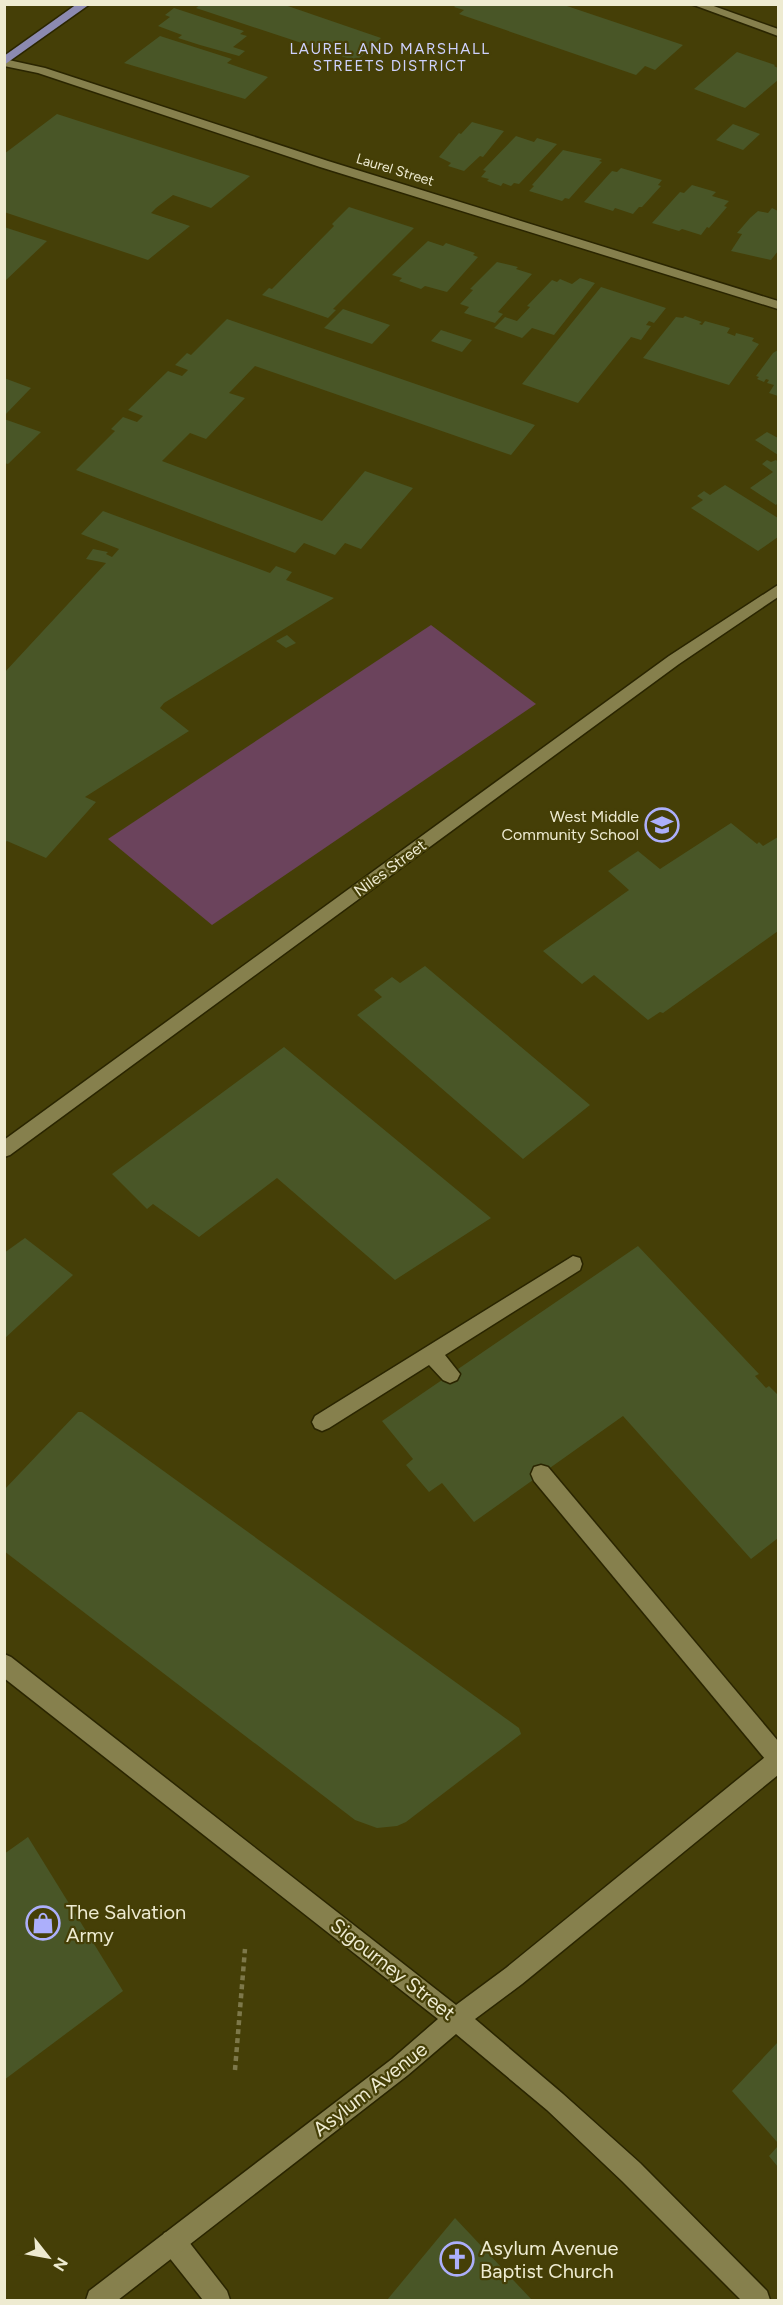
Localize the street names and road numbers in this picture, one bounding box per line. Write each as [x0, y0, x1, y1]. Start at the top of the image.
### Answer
street label: Laurel Street [354, 150, 436, 190]
street label: Niles Street [350, 835, 430, 901]
street label: Sigourney Street [326, 1913, 460, 2025]
street label: Asylum Avenue [308, 2037, 432, 2141]

